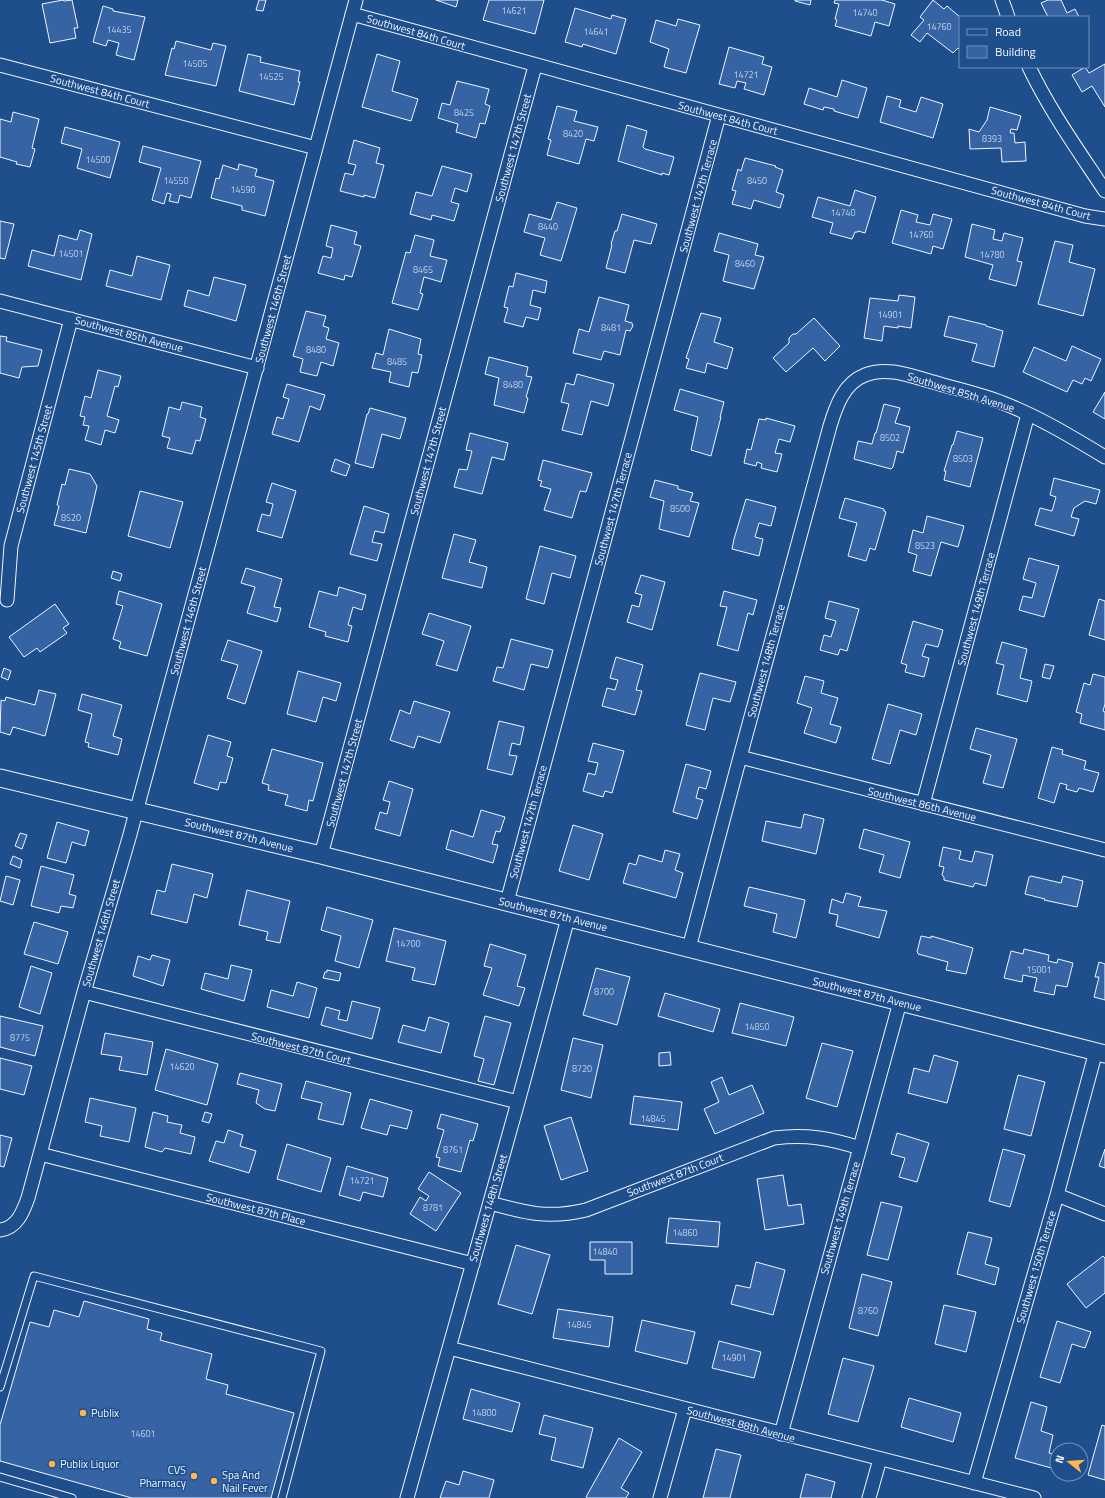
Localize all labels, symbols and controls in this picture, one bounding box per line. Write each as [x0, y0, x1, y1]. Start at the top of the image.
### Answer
house number: 14621 [501, 4, 527, 17]
house number: 14740 [852, 6, 878, 19]
street label: Southwest 84th Court [365, 10, 468, 54]
legend [959, 16, 1089, 68]
house number: 14760 [926, 20, 952, 33]
text: Road [995, 22, 1021, 41]
house number: 14435 [106, 23, 132, 36]
house number: 14641 [583, 25, 609, 38]
text: Building [995, 42, 1036, 61]
house number: 14505 [182, 57, 208, 70]
house number: 14721 [733, 68, 759, 81]
street label: Southwest 84th Court [49, 70, 152, 112]
house number: 14525 [258, 70, 284, 83]
street label: Southwest 147th Street [491, 92, 535, 204]
street label: Southwest 84th Court [677, 97, 780, 139]
house number: 8425 [454, 106, 474, 119]
house number: 8420 [563, 127, 583, 140]
house number: 8393 [982, 132, 1002, 145]
street label: Southwest 147th Terrace [675, 137, 721, 255]
house number: 14500 [85, 153, 111, 166]
house number: 14550 [163, 174, 189, 187]
house number: 8450 [747, 174, 767, 187]
street label: Southwest 84th Court [990, 182, 1093, 224]
house number: 14590 [230, 183, 256, 196]
house number: 14740 [830, 206, 856, 219]
house number: 8440 [538, 220, 558, 233]
house number: 14760 [908, 228, 934, 241]
house number: 14501 [58, 247, 84, 260]
house number: 14780 [979, 248, 1005, 261]
street label: Southwest 146th Street [251, 253, 295, 365]
house number: 8460 [735, 257, 755, 270]
house number: 8465 [413, 263, 433, 276]
house number: 14901 [877, 308, 903, 321]
street label: Southwest 85th Avenue [73, 312, 185, 356]
house number: 8481 [601, 321, 621, 334]
house number: 8480 [306, 343, 326, 356]
house number: 8485 [387, 355, 407, 368]
street label: Southwest 85th Avenue [905, 368, 1017, 416]
house number: 8480 [503, 378, 523, 391]
street label: Southwest 145th Street [12, 403, 56, 515]
street label: Southwest 147th Street [406, 405, 450, 517]
house number: 8502 [880, 431, 900, 444]
street label: Southwest 147th Terrace [590, 450, 636, 568]
house number: 8503 [953, 452, 973, 465]
house number: 8500 [670, 502, 690, 515]
house number: 8520 [61, 511, 81, 524]
house number: 8523 [915, 539, 935, 552]
street label: Southwest 149th Terrace [953, 550, 999, 668]
street label: Southwest 146th Street [166, 565, 210, 677]
street label: Southwest 148th Terrace [743, 602, 789, 720]
street label: Southwest 147th Street [322, 717, 366, 829]
street label: Southwest 147th Terrace [505, 763, 551, 881]
street label: Southwest 86th Avenue [866, 783, 978, 825]
street label: Southwest 87th Avenue [183, 814, 295, 856]
street label: Southwest 146th Street [78, 877, 124, 989]
street label: Southwest 87th Avenue [497, 893, 609, 935]
house number: 14700 [395, 937, 421, 950]
house number: 15001 [1026, 963, 1052, 976]
street label: Southwest 87th Avenue [811, 973, 923, 1015]
house number: 8700 [594, 985, 614, 998]
house number: 14850 [744, 1020, 770, 1033]
street label: Southwest 87th Court [249, 1028, 353, 1068]
house number: 8775 [10, 1031, 30, 1044]
house number: 14620 [169, 1060, 195, 1073]
house number: 8720 [572, 1062, 592, 1075]
house number: 14845 [640, 1112, 666, 1125]
house number: 8761 [443, 1143, 463, 1156]
street label: Southwest 87th Court [624, 1149, 726, 1201]
street label: Southwest 148th Street [465, 1152, 511, 1264]
street label: Southwest 149th Terrace [816, 1159, 864, 1276]
house number: 14721 [349, 1174, 375, 1187]
street label: Southwest 87th Place [205, 1189, 308, 1229]
house number: 8781 [423, 1201, 443, 1214]
street label: Southwest 150th Terrace [1012, 1208, 1060, 1325]
house number: 14860 [672, 1226, 698, 1239]
house number: 14840 [592, 1245, 618, 1258]
house number: 8760 [858, 1304, 878, 1317]
house number: 14845 [566, 1318, 592, 1331]
house number: 14901 [721, 1351, 747, 1364]
street label: Southwest 88th Avenue [685, 1402, 797, 1446]
place label: Publix [91, 1405, 119, 1421]
house number: 14800 [471, 1406, 497, 1419]
marker: Publix [78, 1408, 88, 1418]
house number: 14601 [130, 1427, 156, 1440]
north arrow [1049, 1442, 1089, 1482]
text: N [1051, 1453, 1068, 1465]
place label: Publix Liquor [60, 1456, 120, 1472]
marker: Publix Liquor [47, 1459, 57, 1469]
place label: CVS Pharmacy [139, 1462, 187, 1491]
place label: Spa And Nail Fever [222, 1467, 268, 1496]
marker: CVS Pharmacy [189, 1471, 199, 1481]
marker: Spa And Nail Fever [209, 1476, 219, 1486]

